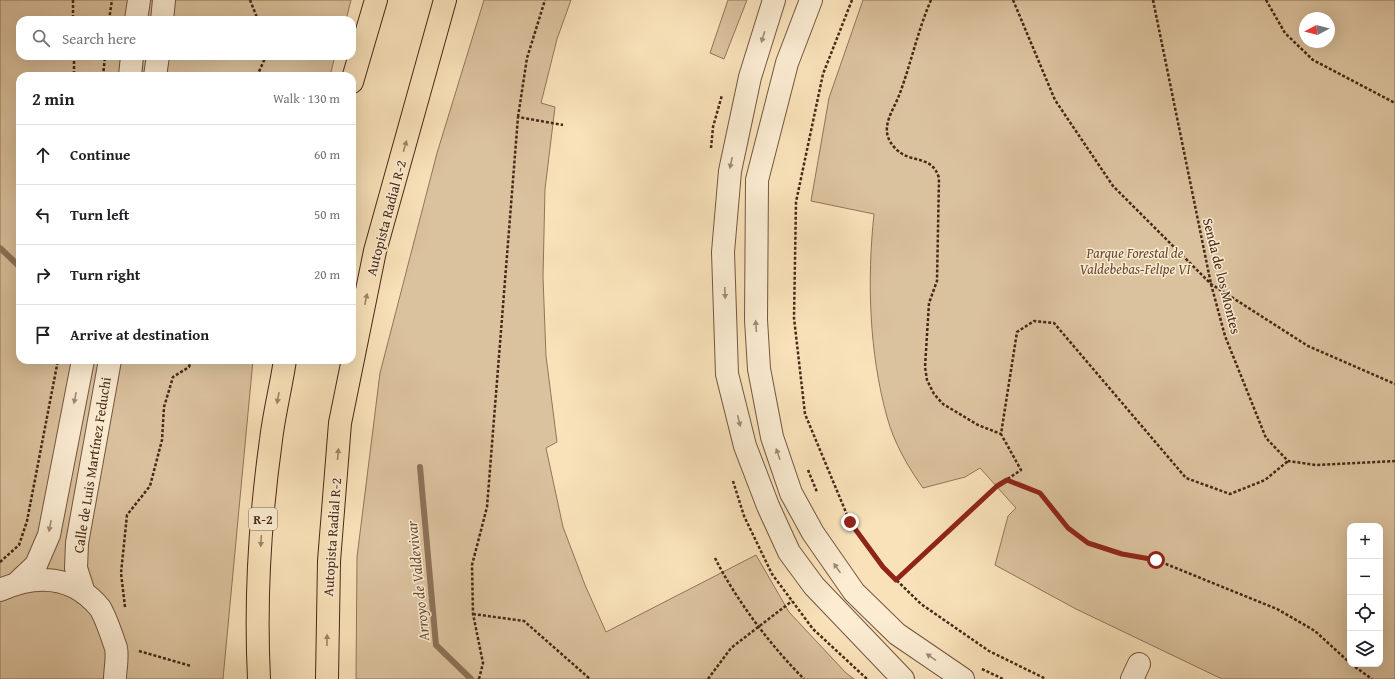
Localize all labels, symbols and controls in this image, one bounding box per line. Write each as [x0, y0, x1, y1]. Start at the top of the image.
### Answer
north arrow [1299, 12, 1335, 48]
search box [16, 16, 356, 60]
icon: search [30, 27, 52, 49]
text: Search here [62, 28, 136, 49]
one-way arrow [759, 32, 765, 44]
text: 2 min [32, 86, 74, 111]
text: Walk · 130 m [273, 89, 340, 108]
one-way arrow [402, 140, 408, 152]
icon: ahead [32, 144, 54, 166]
text: Continue [70, 144, 131, 165]
text: 60 m [314, 145, 340, 164]
one-way arrow [728, 157, 734, 169]
street label: Autopista Radial R-2 [361, 158, 411, 278]
icon: left [32, 204, 54, 226]
text: Turn left [70, 204, 129, 225]
text: 50 m [314, 205, 340, 224]
street label: Senda de los Montes [1198, 216, 1246, 336]
park label: Parque Forestal de Valdebebas-Felipe VI [1080, 243, 1191, 279]
icon: right [32, 264, 54, 286]
text: Turn right [70, 264, 141, 285]
text: 20 m [314, 265, 340, 284]
one-way arrow [721, 287, 728, 299]
one-way arrow [363, 293, 369, 305]
one-way arrow [753, 320, 760, 332]
icon: arrive [32, 324, 54, 346]
text: Arrive at destination [70, 324, 209, 345]
street label: Calle de Luis Martínez Feduchi [68, 376, 116, 554]
one-way arrow [72, 392, 78, 404]
one-way arrow [275, 392, 281, 404]
one-way arrow [736, 416, 742, 428]
one-way arrow [774, 447, 780, 459]
one-way arrow [334, 448, 341, 460]
street label: Autopista Radial R-2 [318, 477, 346, 597]
road number: R-2 [249, 508, 277, 530]
route end [841, 513, 859, 531]
one-way arrow [47, 520, 53, 532]
water label: Arroyo de Valdevivar [401, 520, 434, 643]
map controls [1347, 523, 1383, 667]
button: + [1347, 523, 1383, 559]
one-way arrow [258, 535, 264, 548]
route start [1147, 551, 1165, 569]
button: − [1347, 559, 1383, 595]
one-way arrow [833, 563, 841, 573]
button: locate [1347, 595, 1383, 631]
button: layers [1347, 631, 1383, 667]
one-way arrow [324, 634, 331, 646]
one-way arrow [926, 653, 936, 661]

